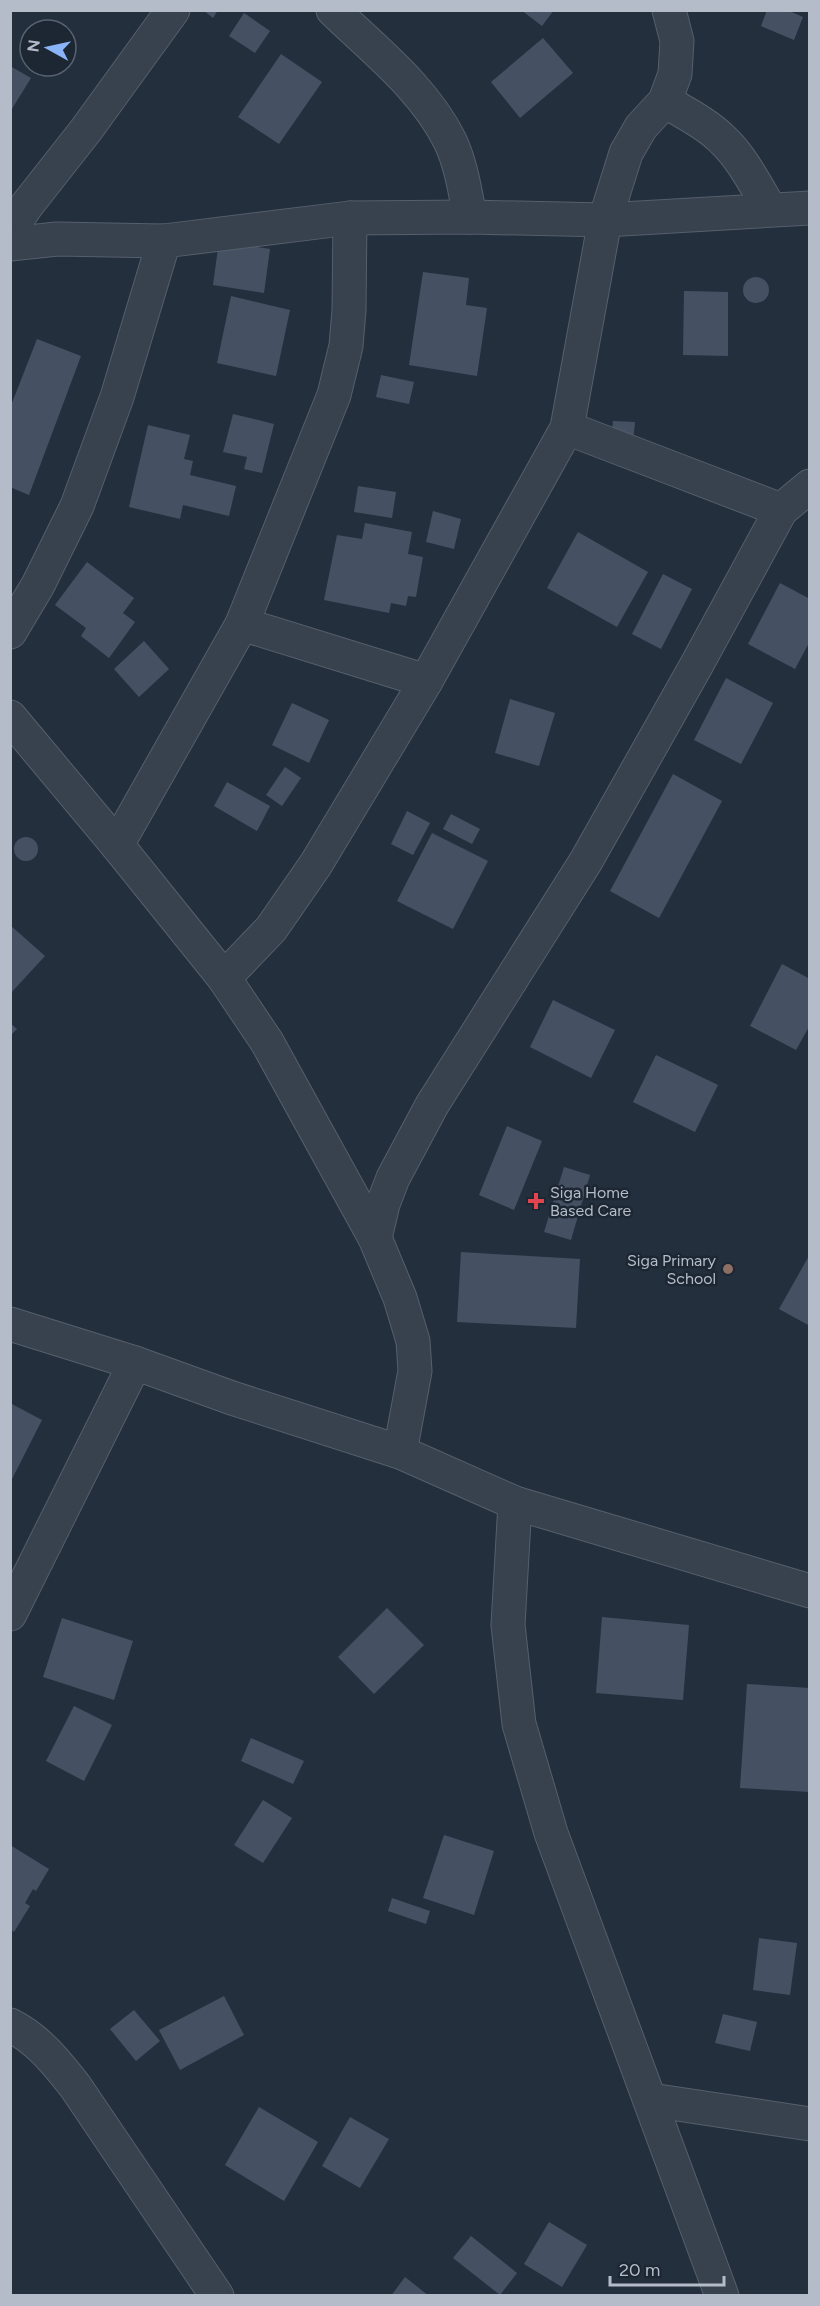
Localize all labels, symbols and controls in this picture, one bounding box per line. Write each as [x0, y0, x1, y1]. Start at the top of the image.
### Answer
north arrow [18, 18, 78, 78]
text: N [23, 39, 44, 53]
place label: Siga Home Based Care [550, 1183, 632, 1220]
marker: Siga Home Based Care [527, 1192, 545, 1210]
place label: Siga Primary School [627, 1251, 717, 1288]
marker: Siga Primary School [721, 1262, 735, 1276]
scale bar [610, 2249, 724, 2287]
text: 20 m [619, 2259, 660, 2281]

